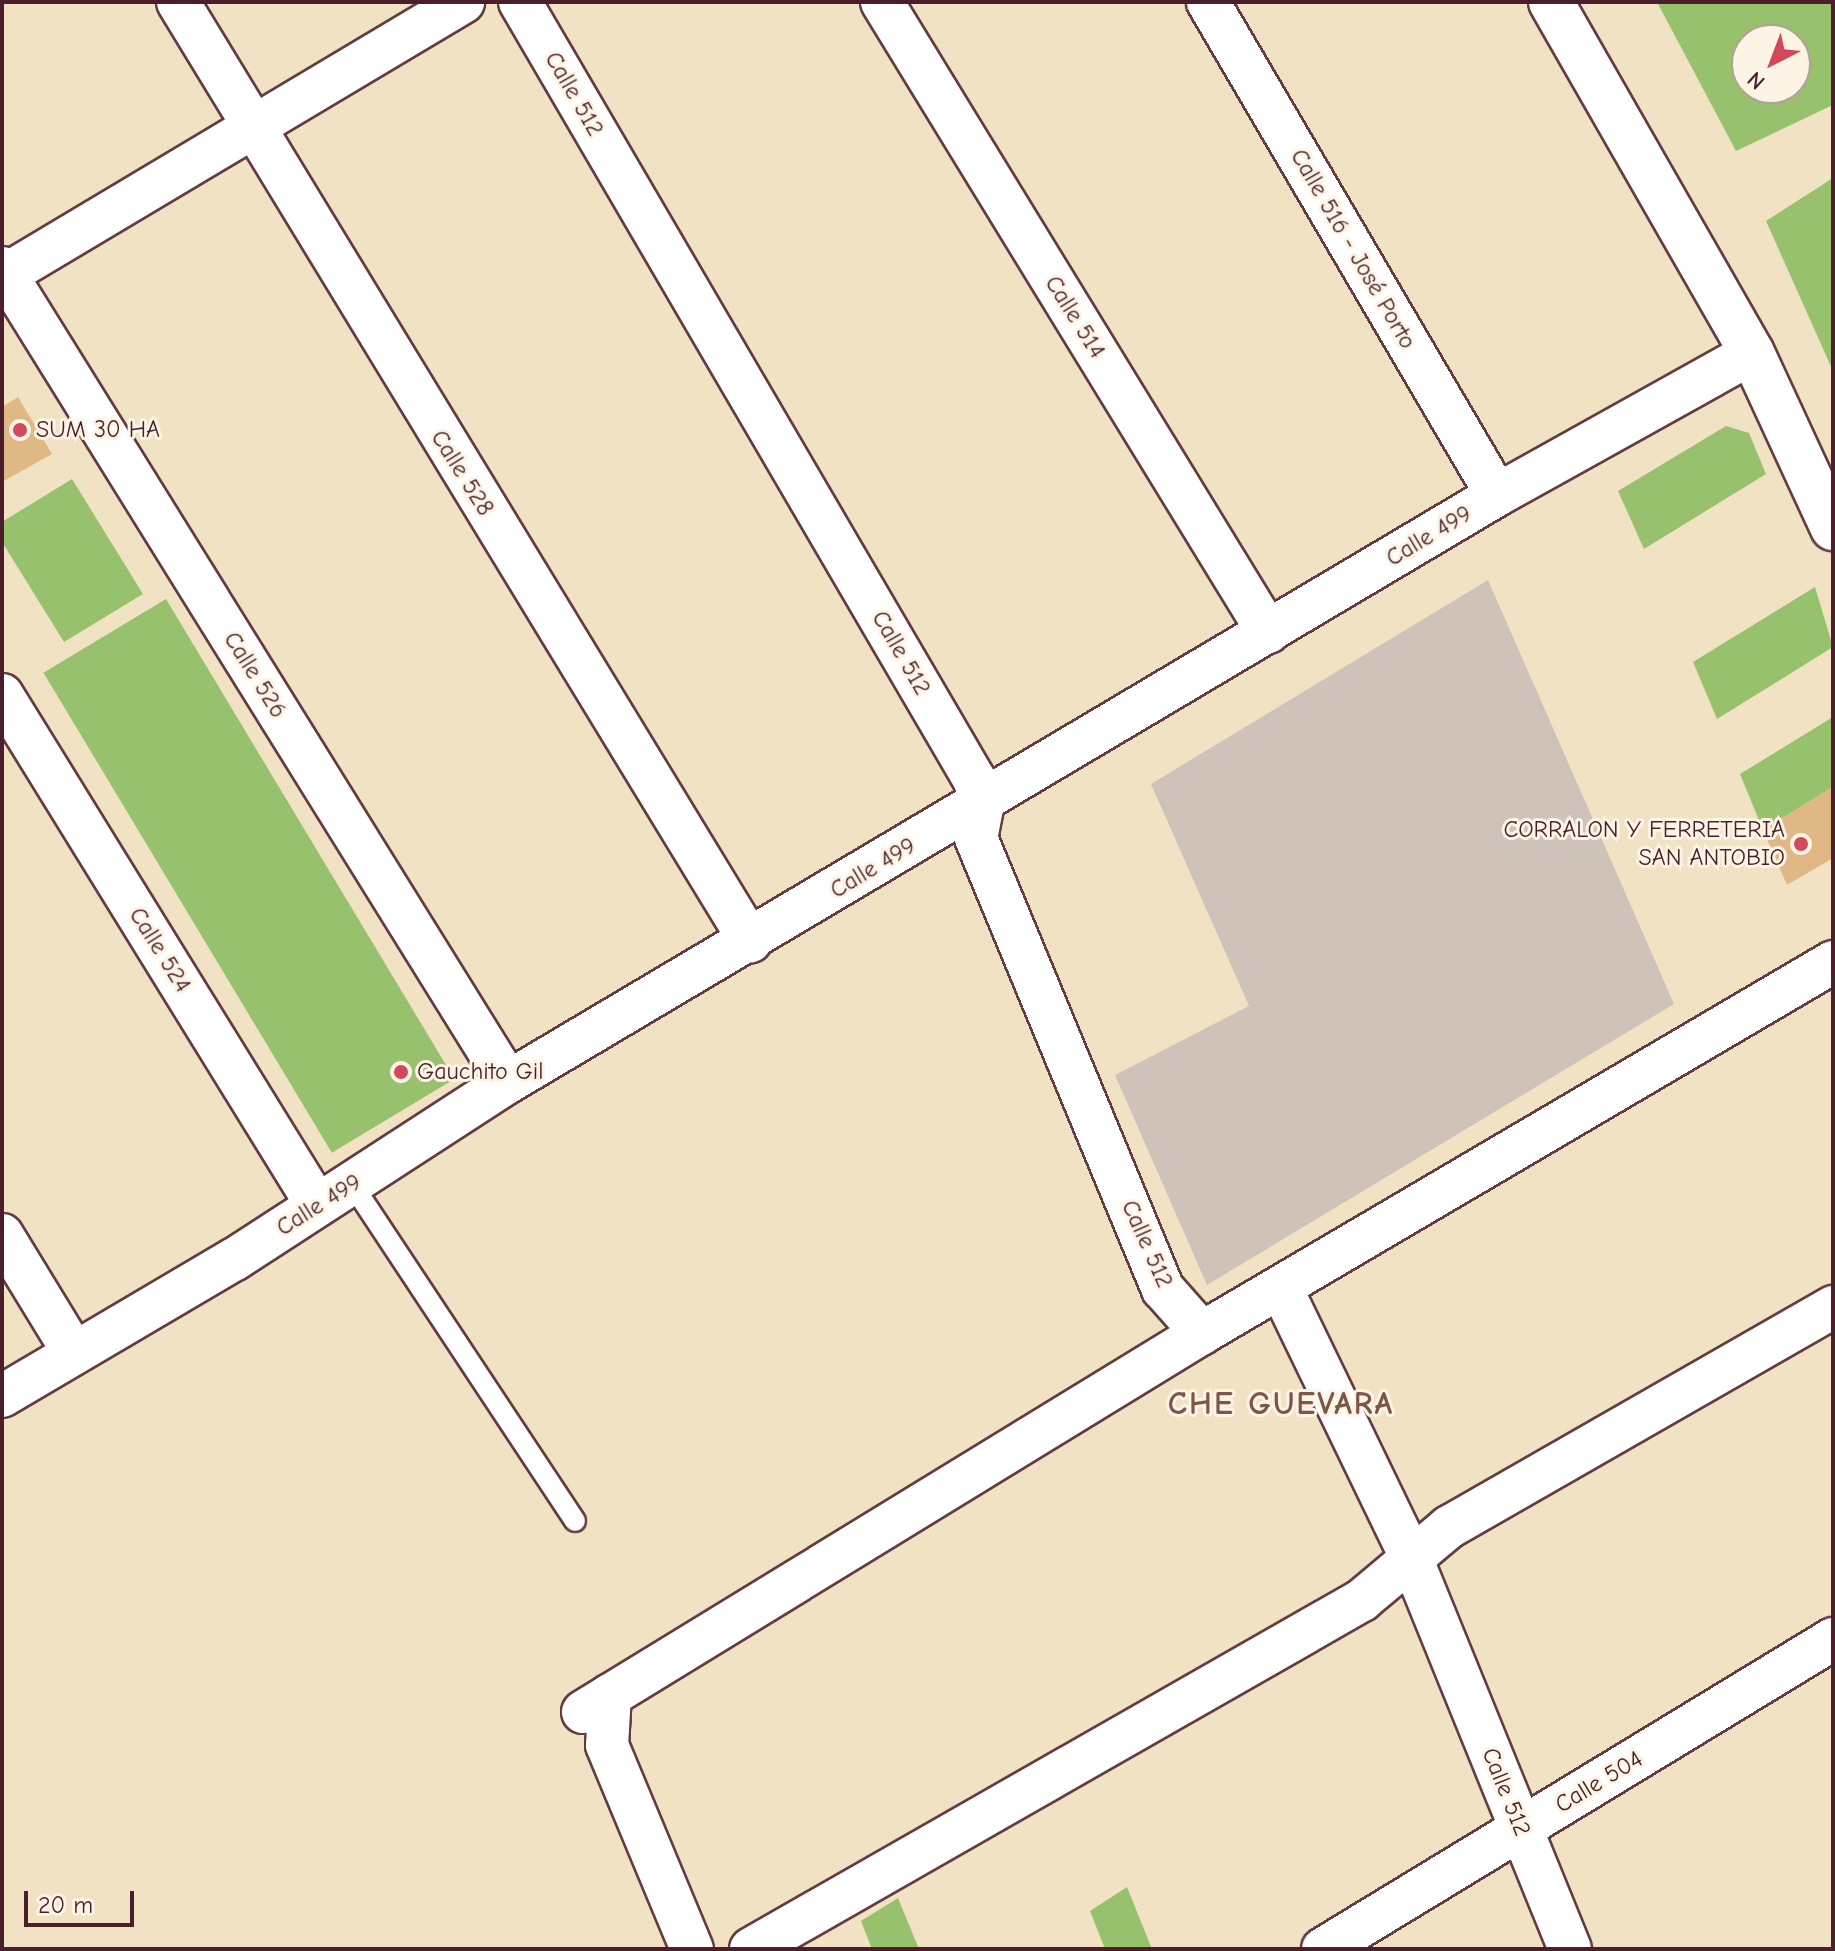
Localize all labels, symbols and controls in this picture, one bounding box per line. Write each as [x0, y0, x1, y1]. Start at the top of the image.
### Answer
north arrow [1731, 24, 1811, 104]
street label: Calle 512 [538, 47, 610, 141]
text: N [1742, 66, 1770, 95]
street label: Calle 516 - José Porto [1284, 144, 1422, 354]
street label: Calle 514 [1038, 270, 1112, 364]
place label: SUM 30 HA [36, 416, 160, 444]
marker: SUM 30 HA [11, 421, 29, 439]
street label: Calle 528 [424, 425, 500, 521]
street label: Calle 499 [1381, 499, 1477, 573]
street label: Calle 512 [865, 606, 937, 700]
street label: Calle 526 [217, 627, 293, 723]
place label: CORRALON Y FERRETERIA SAN ANTOBIO [1503, 816, 1785, 872]
street label: Calle 499 [825, 831, 921, 905]
marker: CORRALON Y FERRETERIA SAN ANTOBIO [1792, 835, 1810, 853]
street label: Calle 524 [123, 902, 197, 998]
place label: Gauchito Gil [417, 1058, 543, 1086]
marker: Gauchito Gil [392, 1063, 410, 1081]
street label: Calle 499 [271, 1168, 367, 1242]
street label: Calle 512 [1115, 1196, 1179, 1292]
district label: CHE GUEVARA [1168, 1385, 1394, 1423]
street label: Calle 512 [1475, 1744, 1537, 1840]
street label: Calle 504 [1550, 1745, 1648, 1819]
scale bar [28, 1875, 138, 1925]
text: 20 m [38, 1891, 93, 1919]

